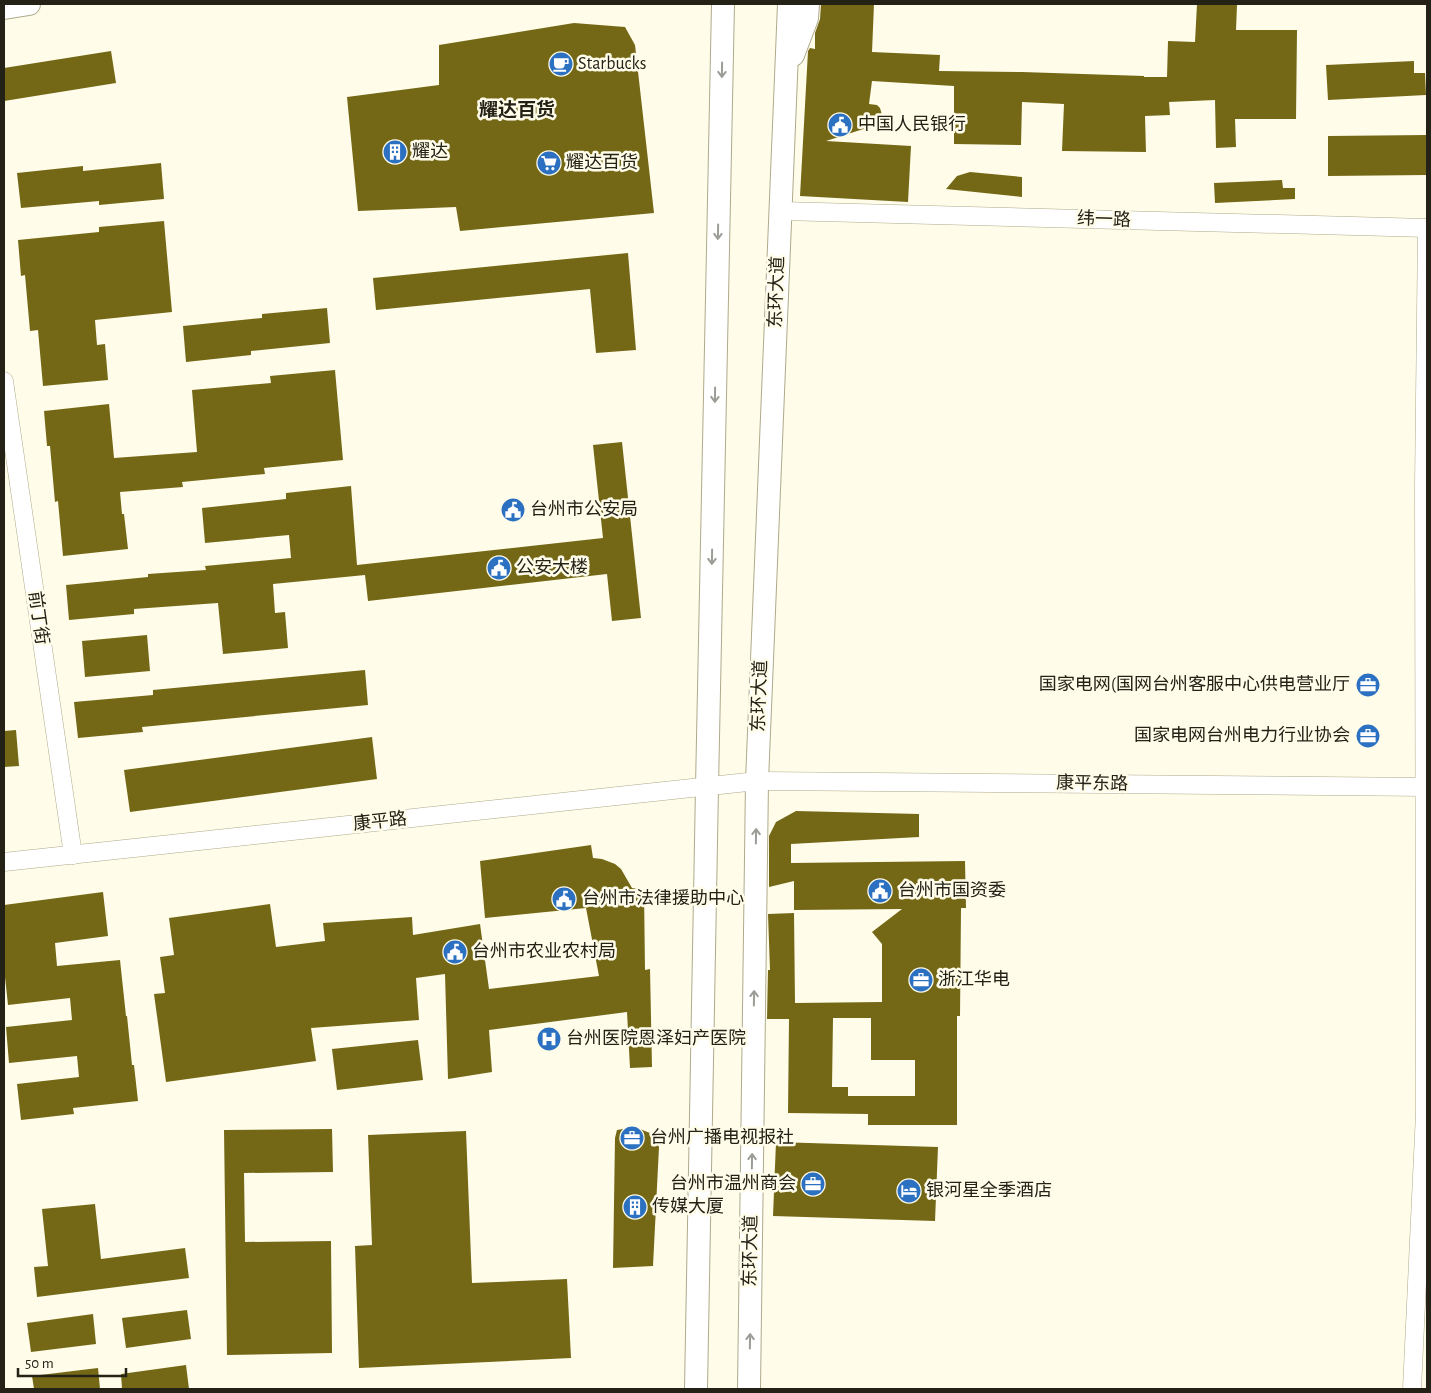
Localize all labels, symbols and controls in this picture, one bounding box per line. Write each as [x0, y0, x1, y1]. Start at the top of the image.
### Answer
cafe icon: Starbucks [548, 51, 574, 77]
place label: Starbucks [578, 55, 646, 73]
one-way arrow [717, 62, 727, 78]
district label: 耀达百货 [479, 99, 555, 120]
public building icon: 中国人民银行 [827, 112, 853, 138]
place label: 中国人民银行 [858, 114, 966, 134]
building icon: 耀达 [382, 139, 408, 165]
place label: 耀达 [412, 142, 448, 161]
supermarket icon: 耀达百货 [536, 150, 562, 176]
place label: 耀达百货 [566, 152, 638, 172]
street label: 纬一路 [1077, 208, 1131, 230]
one-way arrow [714, 224, 723, 240]
street label: 东环大道 [765, 256, 787, 328]
one-way arrow [710, 386, 720, 403]
public building icon: 台州市公安局 [500, 497, 526, 523]
place label: 台州市公安局 [530, 499, 638, 519]
one-way arrow [707, 549, 716, 565]
public building icon: 公安大楼 [486, 555, 512, 581]
place label: 公安大楼 [516, 557, 588, 577]
street label: 前丁街 [25, 590, 53, 646]
street label: 东环大道 [748, 660, 770, 732]
office icon: 国家电网(国网台州客服中心供电营业厅 [1355, 672, 1381, 698]
place label: 国家电网(国网台州客服中心供电营业厅 [1039, 674, 1350, 694]
office icon: 国家电网台州电力行业协会 [1355, 723, 1381, 749]
place label: 国家电网台州电力行业协会 [1134, 725, 1350, 745]
street label: 康平东路 [1056, 772, 1128, 794]
street label: 康平路 [352, 808, 408, 834]
one-way arrow [751, 828, 761, 844]
public building icon: 台州市国资委 [867, 878, 893, 904]
place label: 台州市国资委 [898, 880, 1006, 900]
public building icon: 台州市法律援助中心 [551, 886, 577, 912]
place label: 台州市法律援助中心 [582, 888, 744, 908]
public building icon: 台州市农业农村局 [442, 939, 468, 965]
place label: 台州市农业农村局 [472, 941, 616, 961]
office icon: 浙江华电 [908, 967, 934, 993]
place label: 浙江华电 [938, 969, 1010, 989]
one-way arrow [749, 990, 759, 1006]
hospital icon: 台州医院恩泽妇产医院 [536, 1026, 562, 1052]
place label: 台州医院恩泽妇产医院 [566, 1028, 746, 1048]
office icon: 台州广播电视报社 [619, 1125, 645, 1151]
place label: 台州广播电视报社 [650, 1127, 794, 1147]
one-way arrow [747, 1153, 757, 1169]
office icon: 台州市温州商会 [800, 1171, 826, 1197]
place label: 台州市温州商会 [670, 1173, 796, 1193]
hotel icon: 银河星全季酒店 [896, 1178, 922, 1204]
place label: 银河星全季酒店 [926, 1180, 1052, 1200]
building icon: 传媒大厦 [622, 1194, 648, 1220]
place label: 传媒大厦 [652, 1196, 724, 1216]
street label: 东环大道 [739, 1215, 761, 1287]
one-way arrow [745, 1333, 755, 1349]
scale bar [18, 1346, 125, 1378]
text: 50 m [25, 1356, 54, 1371]

